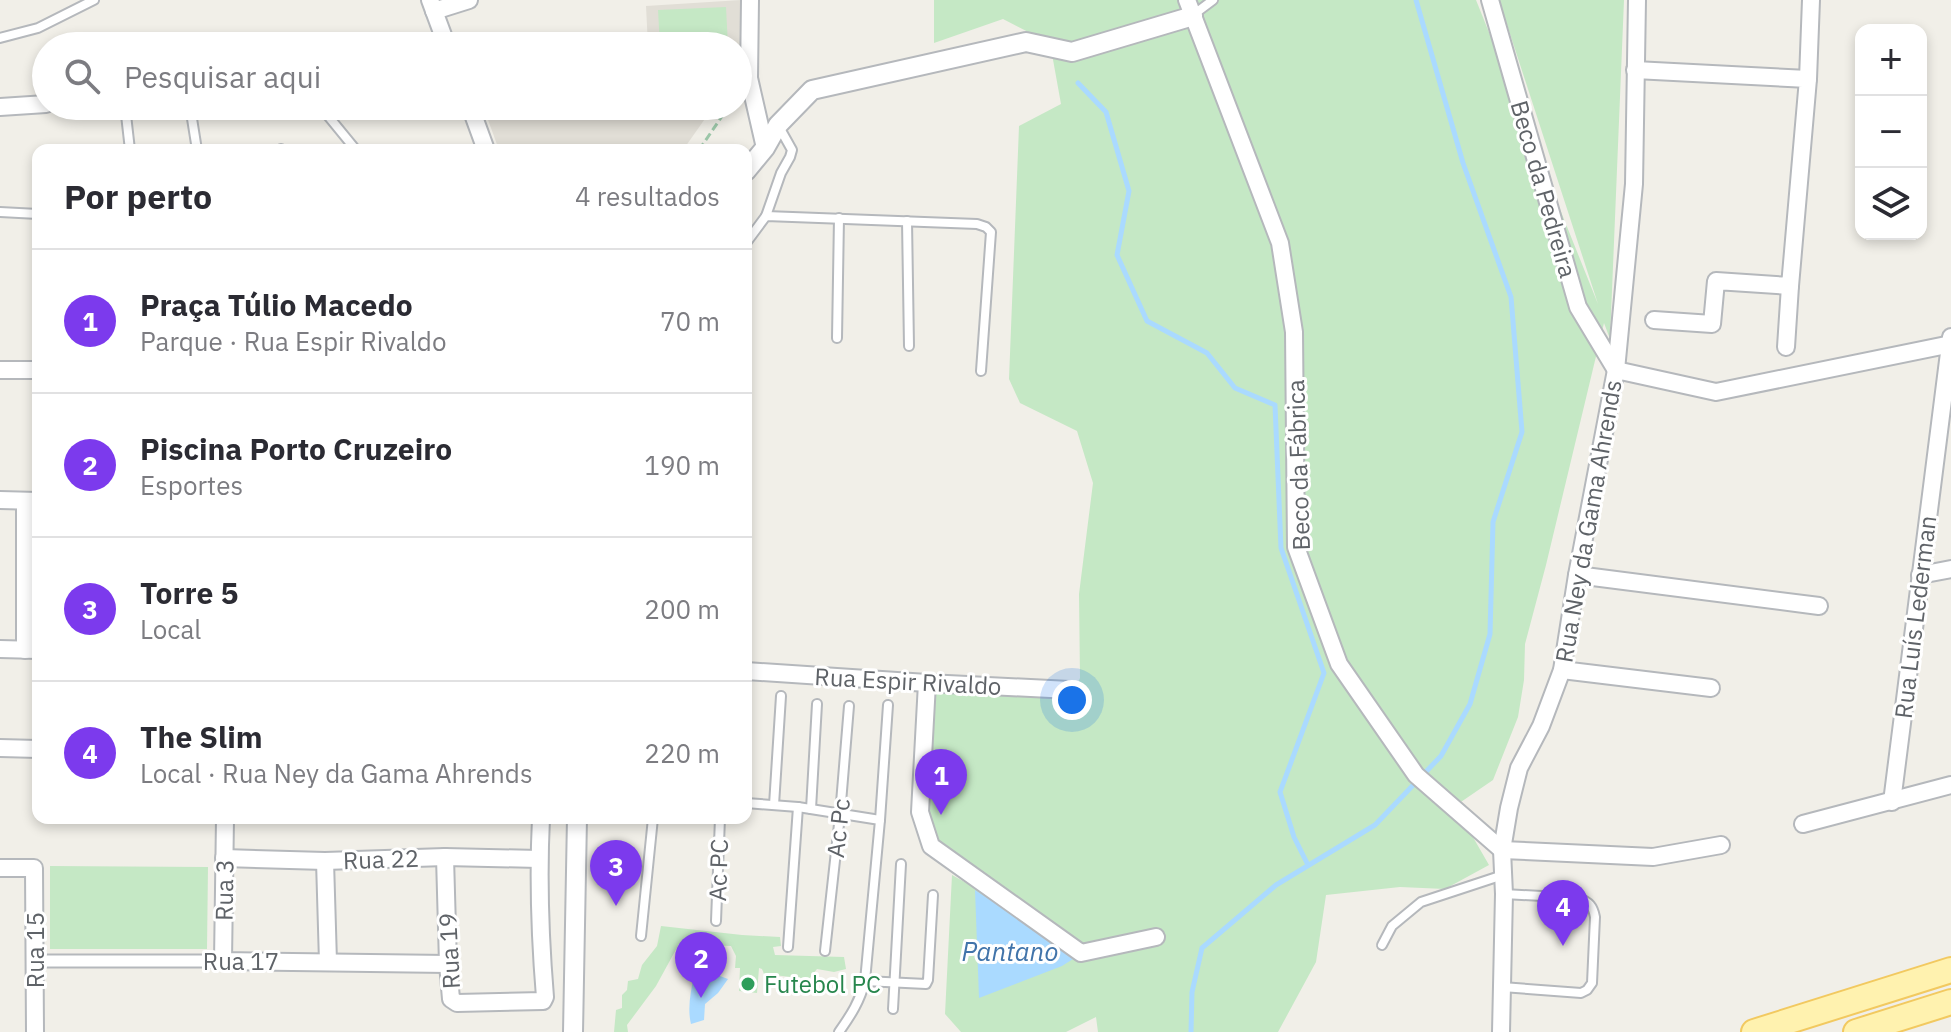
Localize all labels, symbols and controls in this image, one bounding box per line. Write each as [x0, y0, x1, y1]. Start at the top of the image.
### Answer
map controls [1855, 24, 1927, 240]
button: + [1855, 24, 1927, 96]
search box [32, 32, 752, 120]
icon: search [60, 54, 104, 98]
text: Pesquisar aqui [124, 57, 321, 96]
button: − [1855, 96, 1927, 168]
street label: Beco da Pedreira [1503, 97, 1585, 281]
button: layers [1855, 168, 1927, 240]
text: Por perto [64, 174, 212, 218]
text: 4 resultados [575, 179, 720, 213]
text: Praça Túlio Macedo [140, 285, 413, 324]
text: 1 [82, 304, 98, 338]
text: 70 m [660, 304, 720, 338]
text: Parque · Rua Espir Rivaldo [140, 324, 446, 358]
street label: Rua Ney da Gama Ahrends [1547, 377, 1629, 665]
street label: Beco da Fábrica [1279, 379, 1317, 551]
text: Piscina Porto Cruzeiro [140, 429, 452, 468]
text: 2 [82, 448, 98, 482]
text: 190 m [644, 448, 720, 482]
text: Esportes [140, 468, 243, 502]
street label: Rua Luís Lederman [1887, 514, 1943, 720]
text: Torre 5 [140, 573, 239, 612]
text: 3 [82, 592, 98, 626]
text: 200 m [644, 592, 720, 626]
text: Local [140, 612, 201, 646]
street label: Rua Espir Rivaldo [814, 660, 1002, 702]
your location [1052, 680, 1092, 720]
text: The Slim [140, 717, 263, 756]
text: 4 [82, 736, 98, 770]
text: 220 m [644, 736, 720, 770]
pin: 1 [915, 749, 967, 815]
text: Local · Rua Ney da Gama Ahrends [140, 756, 533, 790]
street label: Ac Pc [819, 797, 857, 859]
street label: Ac PC [701, 838, 735, 902]
pin: 3 [590, 840, 642, 906]
street label: Rua 22 [342, 842, 420, 876]
street label: Rua 3 [207, 859, 241, 921]
pin: 4 [1537, 880, 1589, 946]
street label: Rua 15 [19, 912, 51, 988]
street label: Rua 19 [431, 912, 467, 990]
pin: 2 [675, 932, 727, 998]
water label: Pantano [961, 934, 1059, 968]
street label: Rua 17 [203, 945, 279, 977]
place label: Futebol PC [764, 968, 881, 1000]
marker: Futebol PC [739, 975, 757, 993]

